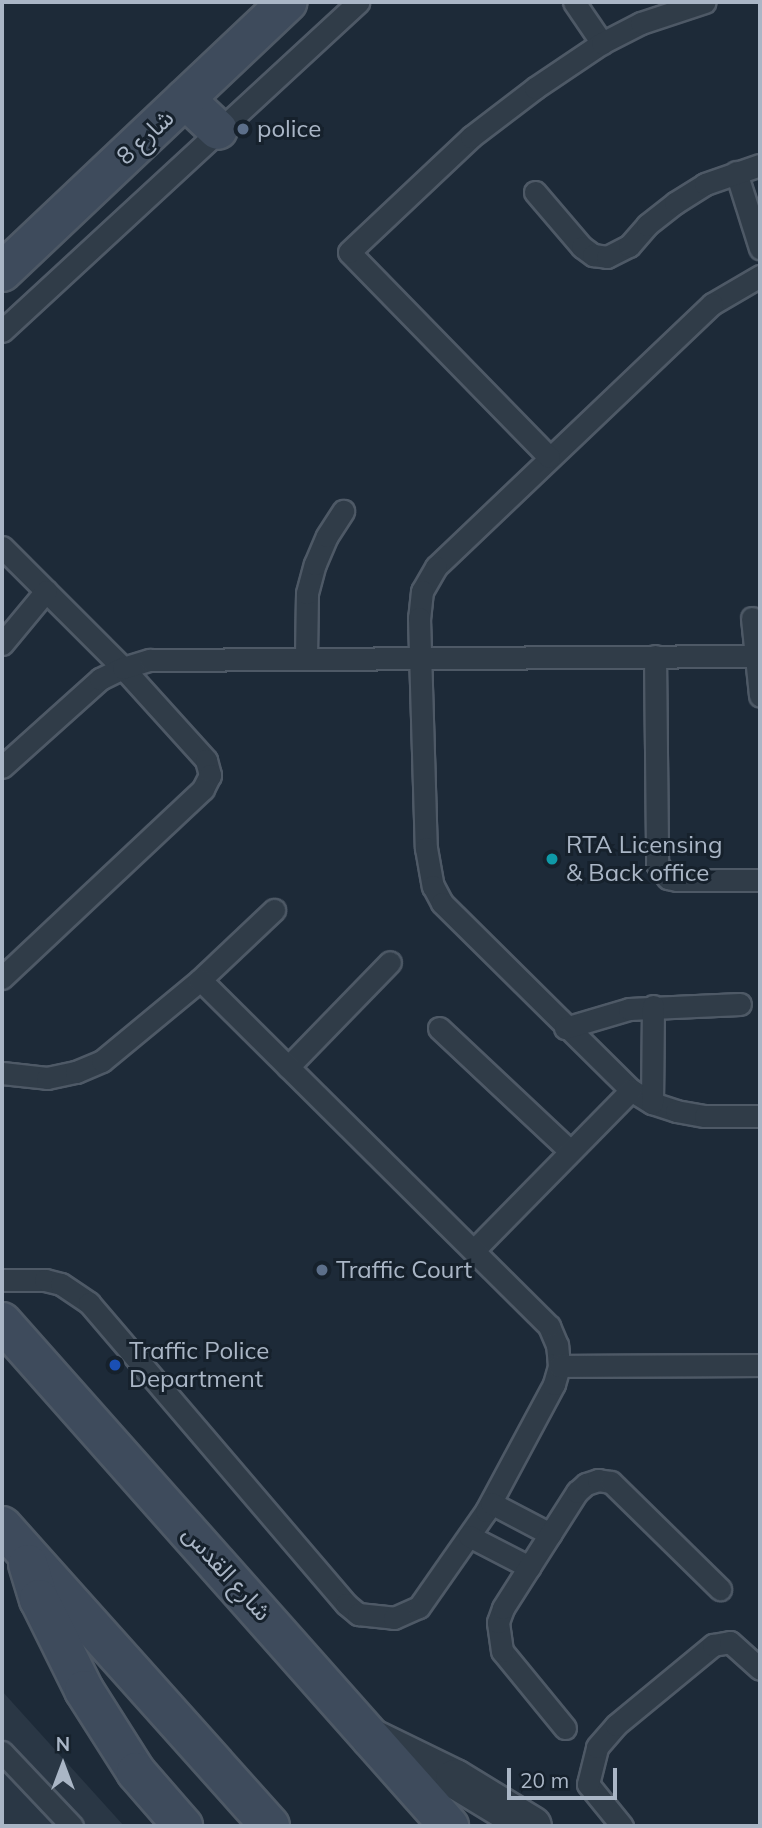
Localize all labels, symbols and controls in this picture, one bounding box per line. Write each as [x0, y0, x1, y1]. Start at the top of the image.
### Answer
street label: شارع 8 [111, 103, 179, 171]
place label: police [257, 115, 321, 143]
marker: police [235, 121, 251, 137]
place label: RTA Licensing & Back office [566, 831, 722, 887]
marker: RTA Licensing & Back office [544, 851, 560, 867]
place label: Traffic Court [336, 1256, 472, 1284]
marker: Traffic Court [314, 1262, 330, 1278]
place label: Traffic Police Department [129, 1337, 269, 1393]
marker: Traffic Police Department [107, 1357, 123, 1373]
street label: شارع القدس [177, 1519, 277, 1627]
north arrow [28, 1730, 98, 1800]
text: N [56, 1732, 70, 1756]
scale bar [510, 1755, 620, 1799]
text: 20 m [520, 1767, 569, 1793]

